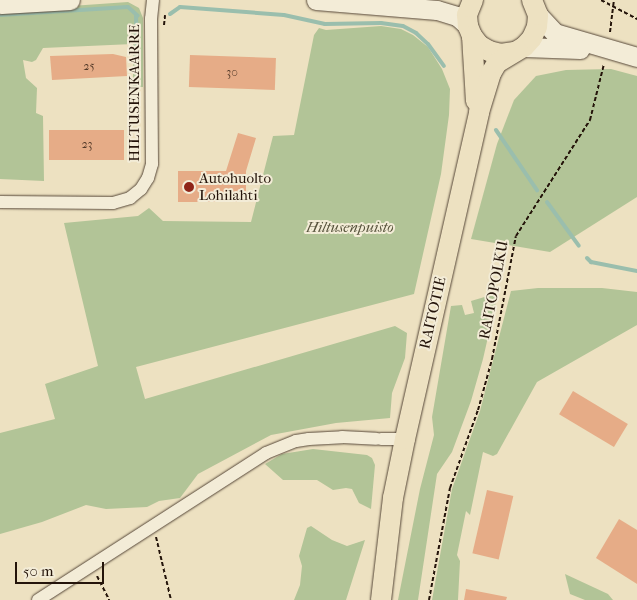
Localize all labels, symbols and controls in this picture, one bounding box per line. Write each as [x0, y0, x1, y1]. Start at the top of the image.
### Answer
street label: HILTUSENKAARRE [126, 24, 144, 162]
house number: 25 [83, 60, 95, 74]
house number: 30 [226, 66, 238, 80]
house number: 23 [81, 138, 93, 152]
place label: Autohuolto Lohilahti [199, 169, 271, 204]
marker: Autohuolto Lohilahti [183, 181, 195, 193]
park label: Hiltusenpuisto [306, 219, 394, 237]
street label: RAITOPOLKU [476, 239, 512, 341]
street label: RAITOTIE [416, 275, 450, 351]
scale bar [18, 552, 106, 584]
text: 50 m [23, 562, 53, 580]

